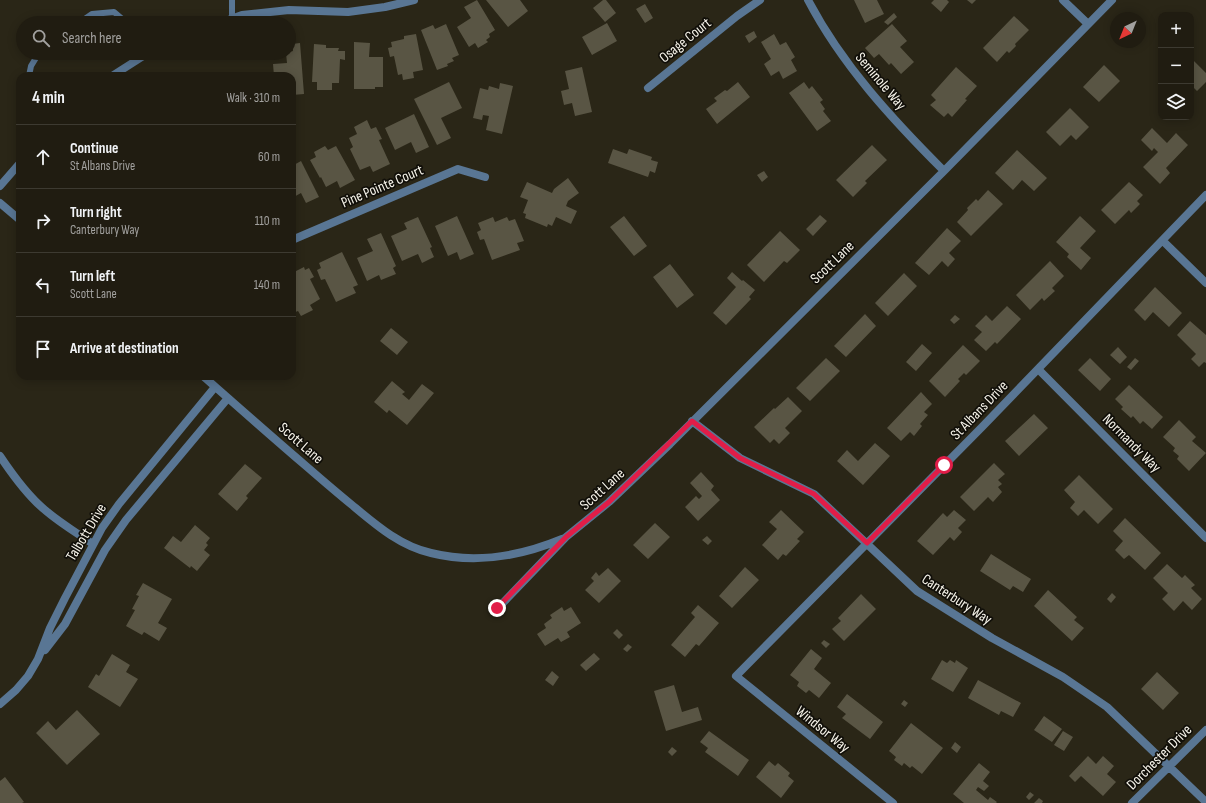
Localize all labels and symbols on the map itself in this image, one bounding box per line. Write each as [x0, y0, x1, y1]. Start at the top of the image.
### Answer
north arrow [1110, 12, 1146, 48]
street label: Osage Court [655, 13, 716, 67]
street label: Seminole Way [851, 49, 910, 114]
street label: Pine Pointe Court [338, 160, 427, 212]
street label: Scott Lane [806, 237, 858, 288]
street label: St Albans Drive [946, 377, 1012, 444]
street label: Normandy Way [1098, 410, 1165, 477]
street label: Scott Lane [274, 419, 327, 468]
route start [935, 456, 953, 474]
street label: Scott Lane [576, 464, 629, 514]
street label: Talbott Drive [62, 500, 111, 565]
street label: Canterbury Way [918, 570, 996, 629]
route end [488, 599, 506, 617]
street label: Windsor Way [792, 702, 854, 757]
street label: Dorchester Drive [1123, 721, 1196, 794]

